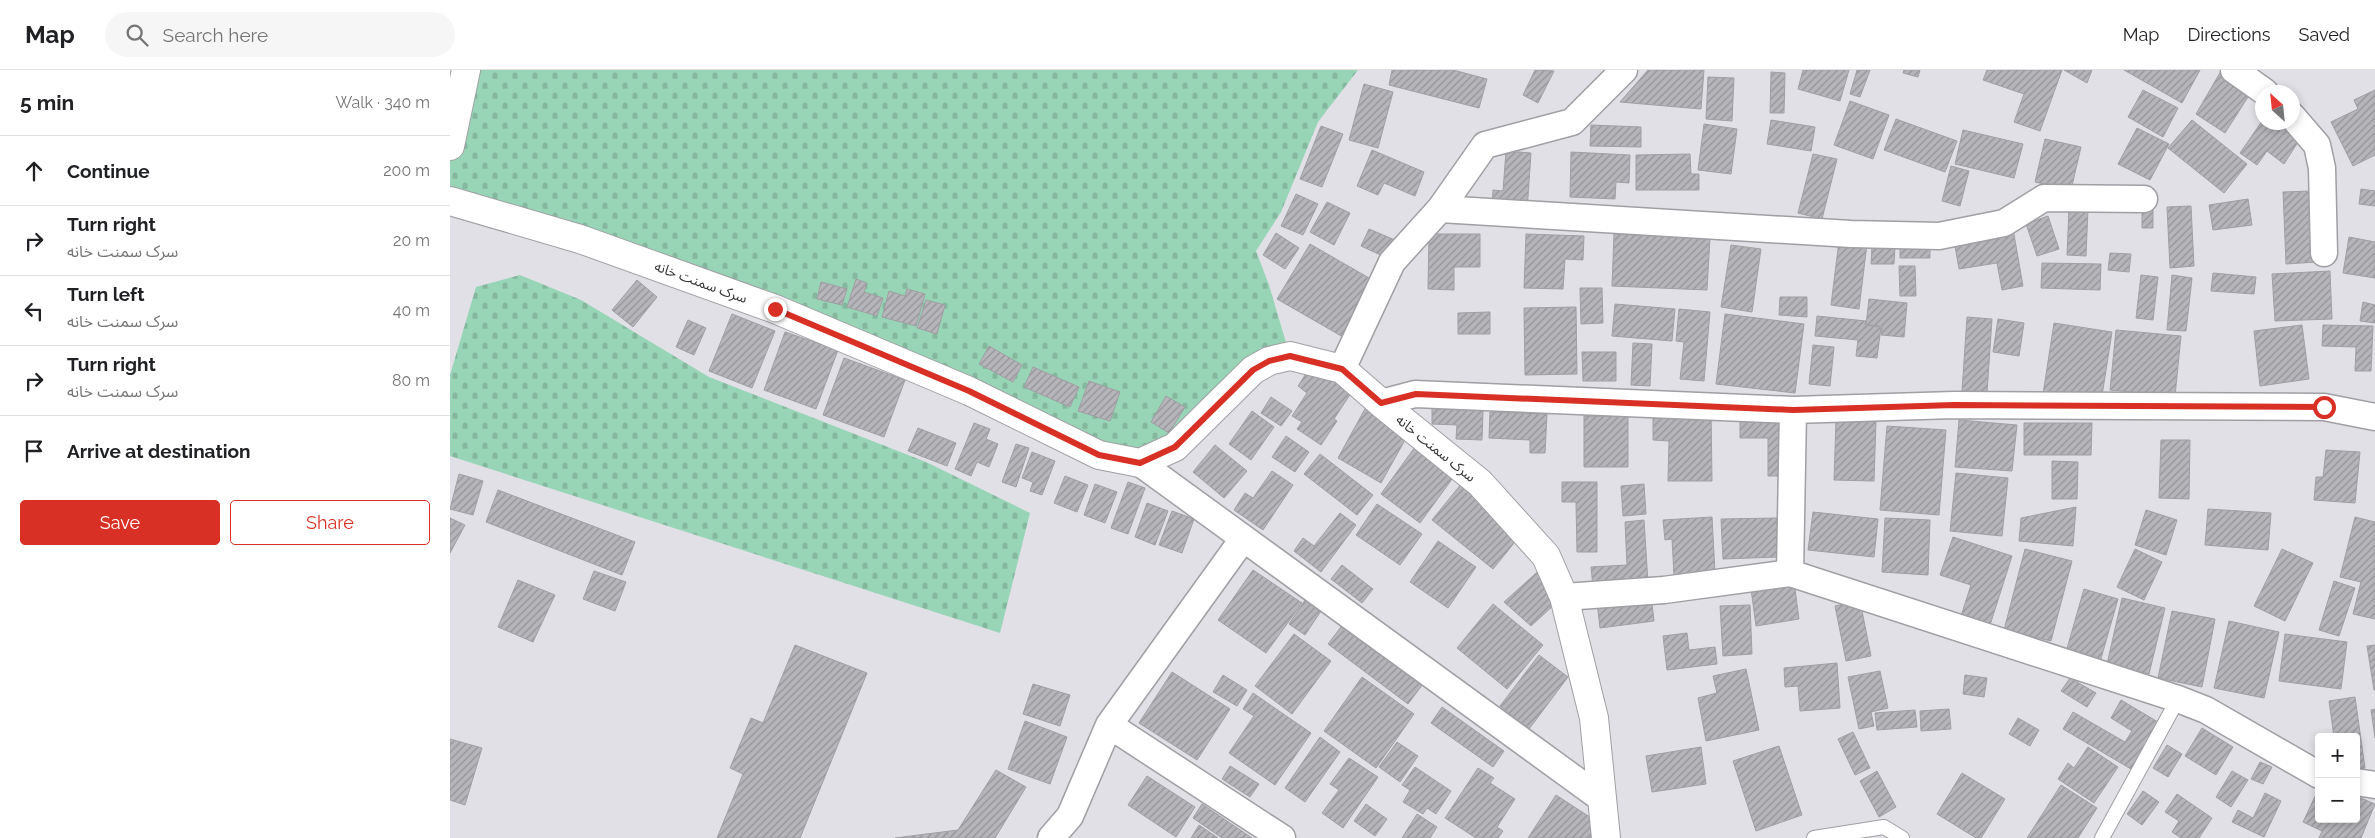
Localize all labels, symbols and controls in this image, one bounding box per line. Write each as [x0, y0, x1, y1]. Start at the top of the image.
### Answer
search box [105, 12, 455, 57]
text: Map [25, 20, 75, 49]
icon: search [123, 21, 151, 49]
text: Search here [163, 24, 268, 46]
text: Map [2123, 24, 2159, 45]
text: Directions [2187, 24, 2271, 45]
text: Saved [2299, 24, 2350, 45]
north arrow [2255, 85, 2300, 130]
text: 5 min [20, 90, 74, 115]
text: Walk · 340 m [336, 93, 430, 112]
icon: ahead [20, 157, 48, 185]
text: Continue [67, 160, 150, 182]
text: 200 m [383, 161, 430, 180]
text: Turn right [67, 213, 156, 235]
icon: right [20, 227, 48, 255]
text: 20 m [393, 231, 430, 250]
text: سرک سمنت خانه [67, 242, 178, 261]
street label: سرک سمنت خانه [652, 258, 750, 307]
text: Turn left [67, 283, 144, 305]
icon: left [20, 297, 48, 325]
route end [764, 298, 787, 321]
text: 40 m [393, 301, 430, 320]
text: سرک سمنت خانه [67, 312, 178, 331]
text: Turn right [67, 353, 156, 375]
icon: right [20, 367, 48, 395]
text: 80 m [392, 371, 430, 390]
text: سرک سمنت خانه [67, 382, 178, 401]
route start [2313, 396, 2336, 419]
street label: سرک سمنت خانه [1392, 411, 1479, 486]
icon: arrive [20, 437, 48, 465]
text: Arrive at destination [67, 440, 251, 462]
button: Save [20, 500, 220, 545]
button: Share [230, 500, 430, 545]
map controls [2315, 733, 2360, 823]
button: + [2315, 733, 2360, 778]
button: − [2315, 778, 2360, 823]

